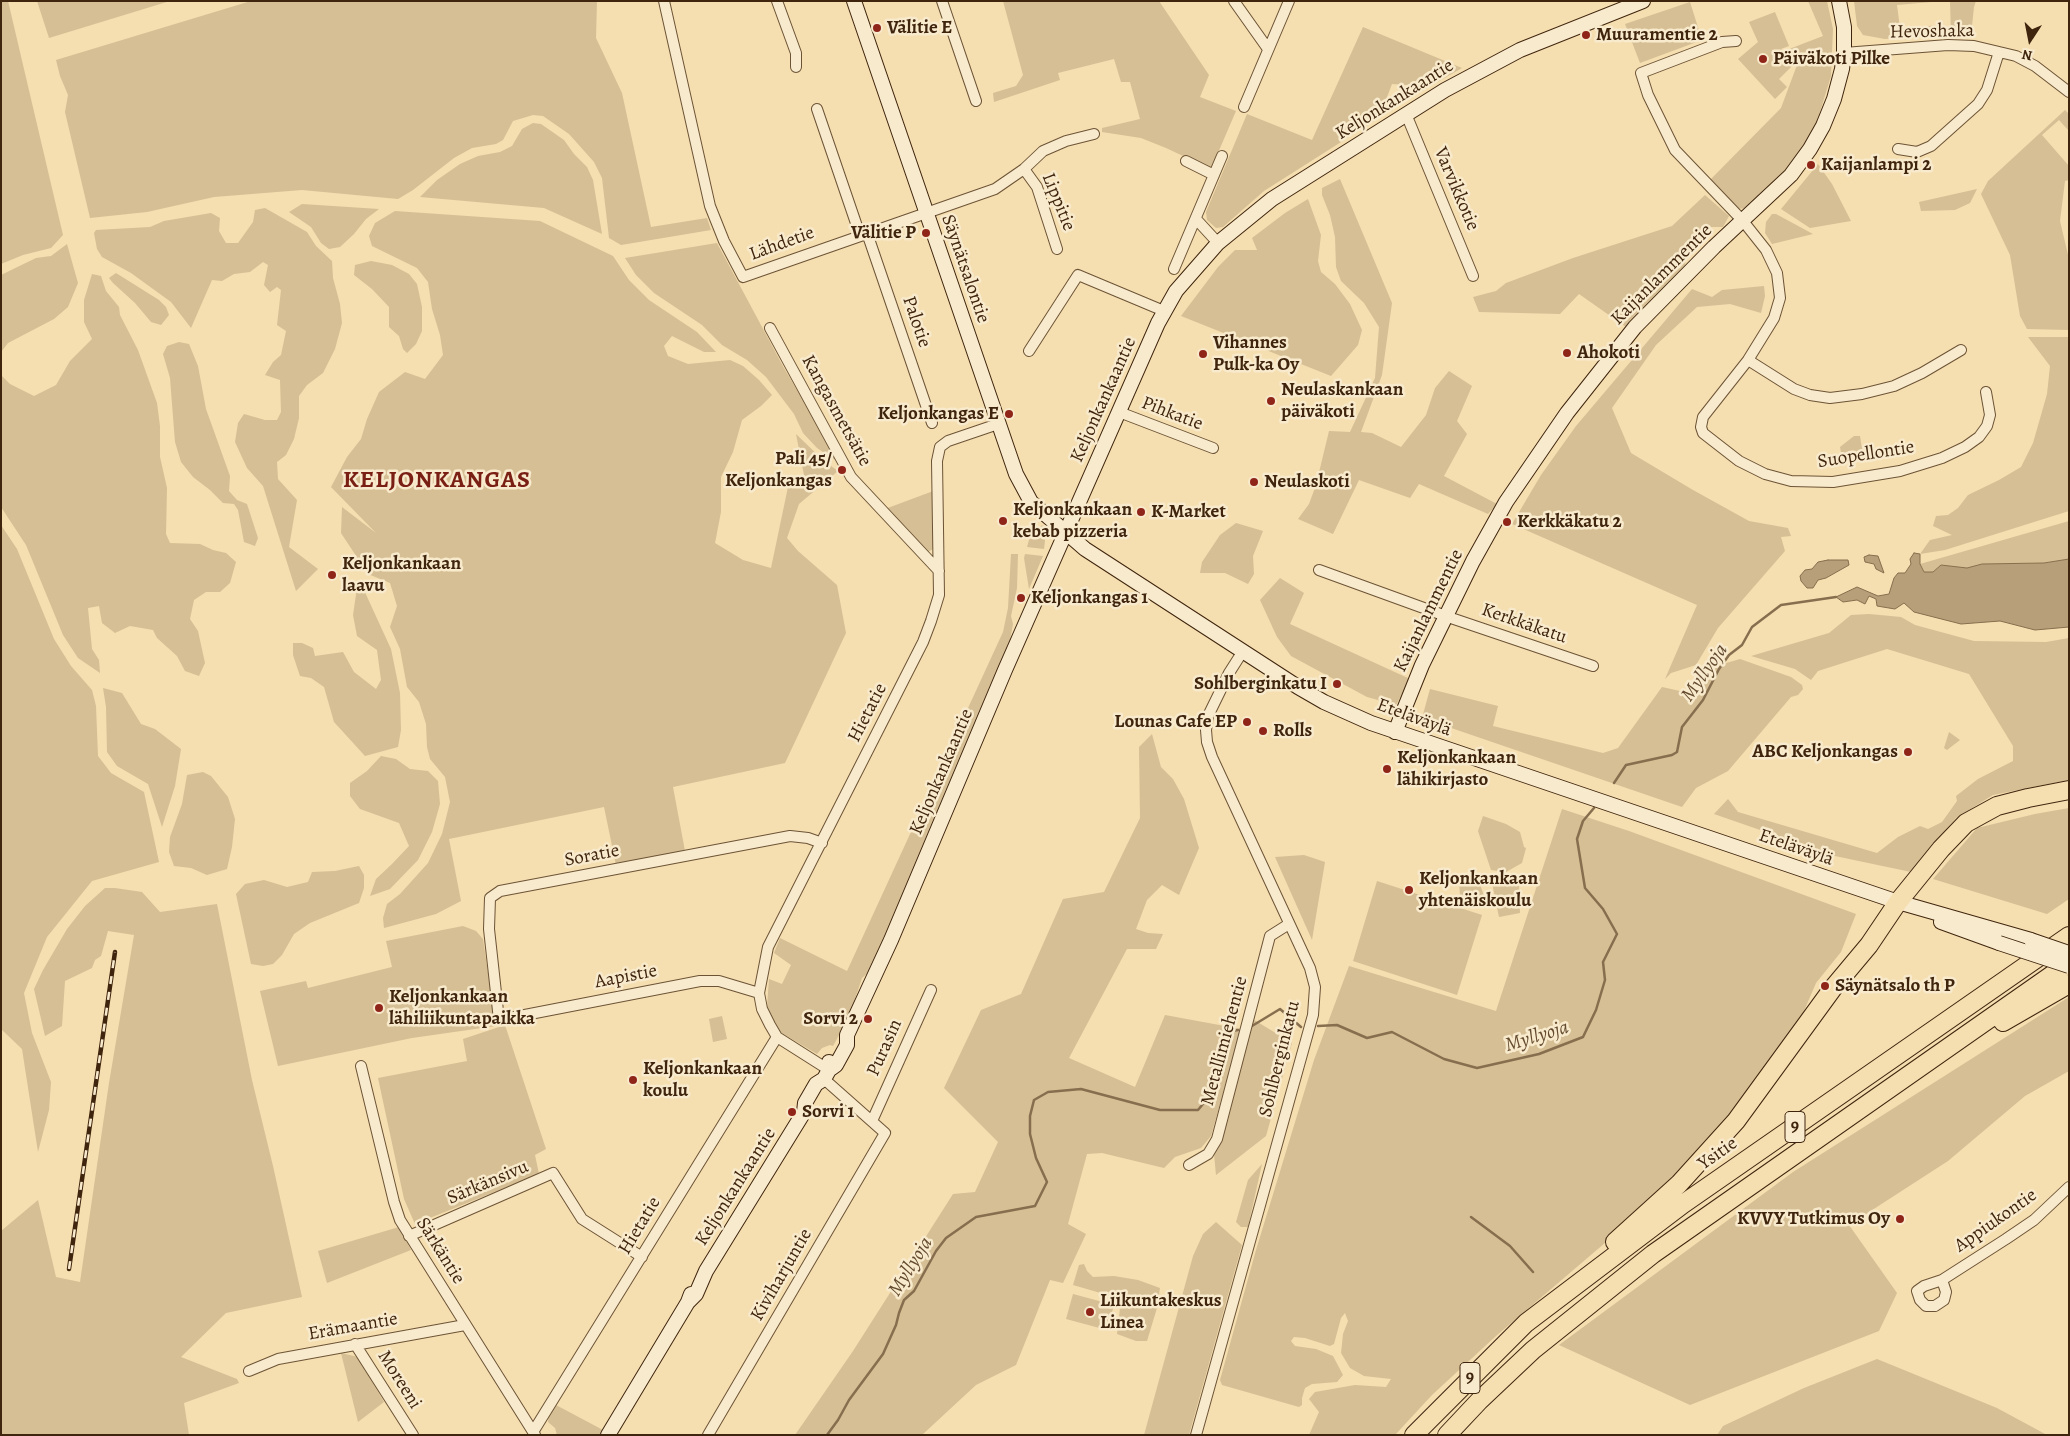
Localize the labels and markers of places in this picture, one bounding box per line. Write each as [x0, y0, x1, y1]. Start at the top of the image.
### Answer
place label: Välitie E [887, 17, 952, 39]
marker: Välitie E [871, 22, 883, 34]
place label: Muuramentie 2 [1596, 24, 1718, 46]
marker: Muuramentie 2 [1580, 29, 1592, 41]
place label: Päiväkoti Pilke [1773, 48, 1890, 70]
marker: Päiväkoti Pilke [1757, 53, 1769, 65]
place label: Kaijanlampi 2 [1821, 154, 1931, 176]
marker: Kaijanlampi 2 [1805, 159, 1817, 171]
place label: Välitie P [851, 222, 916, 244]
marker: Välitie P [920, 227, 932, 239]
place label: Vihannes Pulk-ka Oy [1213, 332, 1299, 376]
place label: Ahokoti [1577, 342, 1640, 364]
marker: Ahokoti [1561, 347, 1573, 359]
marker: Vihannes Pulk-ka Oy [1197, 348, 1209, 360]
place label: Neulaskankaan päiväkoti [1281, 379, 1403, 423]
marker: Neulaskankaan päiväkoti [1265, 395, 1277, 407]
place label: Keljonkangas E [877, 403, 999, 425]
marker: Keljonkangas E [1003, 408, 1015, 420]
place label: Pali 45/ Keljonkangas [725, 448, 832, 492]
marker: Pali 45/ Keljonkangas [836, 464, 848, 476]
place label: Neulaskoti [1264, 471, 1350, 493]
marker: Neulaskoti [1248, 476, 1260, 488]
place label: Keljonkankaan kebab pizzeria [1013, 499, 1132, 543]
place label: K-Market [1151, 501, 1226, 523]
marker: K-Market [1135, 506, 1147, 518]
place label: Kerkkäkatu 2 [1517, 511, 1622, 533]
marker: Keljonkankaan kebab pizzeria [997, 515, 1009, 527]
marker: Kerkkäkatu 2 [1501, 516, 1513, 528]
place label: Keljonkankaan laavu [342, 553, 461, 597]
marker: Keljonkankaan laavu [326, 569, 338, 581]
place label: Keljonkangas 1 [1031, 587, 1148, 609]
marker: Keljonkangas 1 [1015, 592, 1027, 604]
place label: Sohlberginkatu I [1194, 673, 1327, 695]
marker: Sohlberginkatu I [1331, 678, 1343, 690]
place label: Lounas Cafe EP [1114, 711, 1237, 733]
marker: Lounas Cafe EP [1241, 716, 1253, 728]
place label: Rolls [1273, 720, 1312, 742]
marker: Rolls [1257, 725, 1269, 737]
place label: ABC Keljonkangas [1752, 741, 1898, 763]
marker: ABC Keljonkangas [1902, 746, 1914, 758]
place label: Keljonkankaan lähikirjasto [1397, 747, 1516, 791]
marker: Keljonkankaan lähikirjasto [1381, 763, 1393, 775]
place label: Keljonkankaan yhtenäiskoulu [1419, 868, 1538, 912]
marker: Keljonkankaan yhtenäiskoulu [1403, 884, 1415, 896]
place label: Säynätsalo th P [1835, 975, 1955, 997]
marker: Säynätsalo th P [1819, 980, 1831, 992]
place label: Keljonkankaan lähiliikuntapaikka [389, 986, 535, 1030]
marker: Keljonkankaan lähiliikuntapaikka [373, 1002, 385, 1014]
place label: Sorvi 2 [803, 1008, 858, 1030]
marker: Sorvi 2 [862, 1013, 874, 1025]
place label: Keljonkankaan koulu [643, 1058, 762, 1102]
marker: Keljonkankaan koulu [627, 1074, 639, 1086]
place label: Sorvi 1 [802, 1101, 854, 1123]
marker: Sorvi 1 [786, 1106, 798, 1118]
place label: KVVY Tutkimus Oy [1737, 1208, 1890, 1230]
marker: KVVY Tutkimus Oy [1894, 1213, 1906, 1225]
place label: Liikuntakeskus Linea [1100, 1290, 1222, 1334]
marker: Liikuntakeskus Linea [1084, 1306, 1096, 1318]

